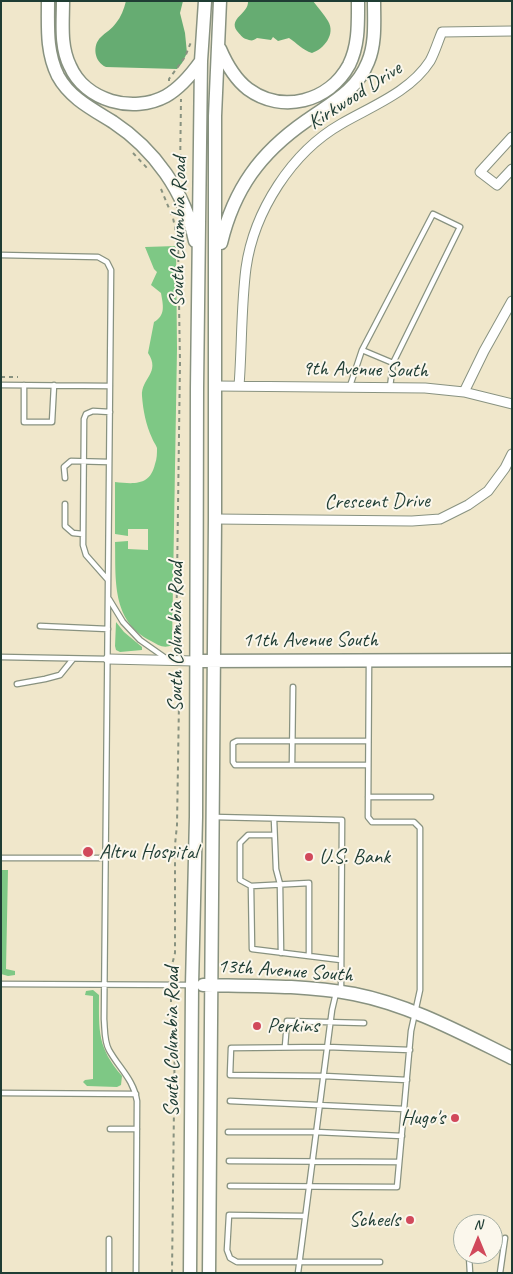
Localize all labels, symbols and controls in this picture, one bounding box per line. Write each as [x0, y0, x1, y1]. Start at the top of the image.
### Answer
street label: Kirkwood Drive [303, 56, 407, 136]
street label: South Columbia Road [165, 156, 193, 308]
street label: 9th Avenue South [302, 356, 428, 384]
street label: Crescent Drive [324, 488, 430, 516]
street label: South Columbia Road [163, 562, 189, 712]
street label: 11th Avenue South [242, 627, 378, 653]
place label: Altru Hospital [99, 839, 198, 865]
place label: U.S. Bank [319, 844, 390, 870]
marker: Altru Hospital [81, 845, 95, 859]
marker: U.S. Bank [303, 851, 315, 863]
street label: 13th Avenue South [217, 954, 353, 988]
street label: South Columbia Road [159, 967, 185, 1117]
place label: Perkins [267, 1013, 319, 1039]
marker: Perkins [251, 1020, 263, 1032]
place label: Hugo's [401, 1105, 445, 1131]
marker: Hugo's [449, 1112, 461, 1124]
place label: Scheels [349, 1207, 400, 1233]
marker: Scheels [404, 1214, 416, 1226]
north arrow [453, 1214, 503, 1264]
text: N [474, 1216, 482, 1233]

